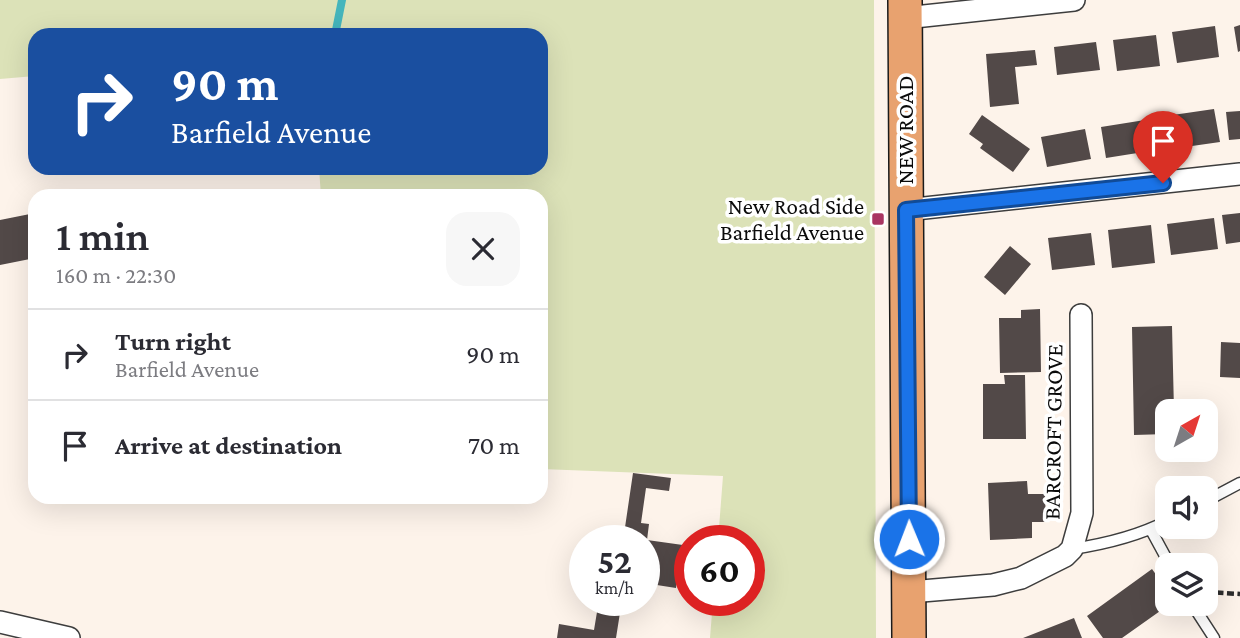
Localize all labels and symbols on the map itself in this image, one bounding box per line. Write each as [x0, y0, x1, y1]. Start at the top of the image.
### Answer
street label: NEW ROAD [892, 76, 918, 184]
pin [1133, 111, 1193, 183]
place label: New Road Side Barfield Avenue [720, 193, 864, 245]
marker: New Road Side Barfield Avenue [870, 211, 886, 227]
street label: BARCROFT GROVE [1038, 344, 1068, 520]
north arrow [1155, 399, 1218, 462]
position arrow [872, 502, 946, 576]
speed limit sign: 60 [674, 525, 765, 616]

